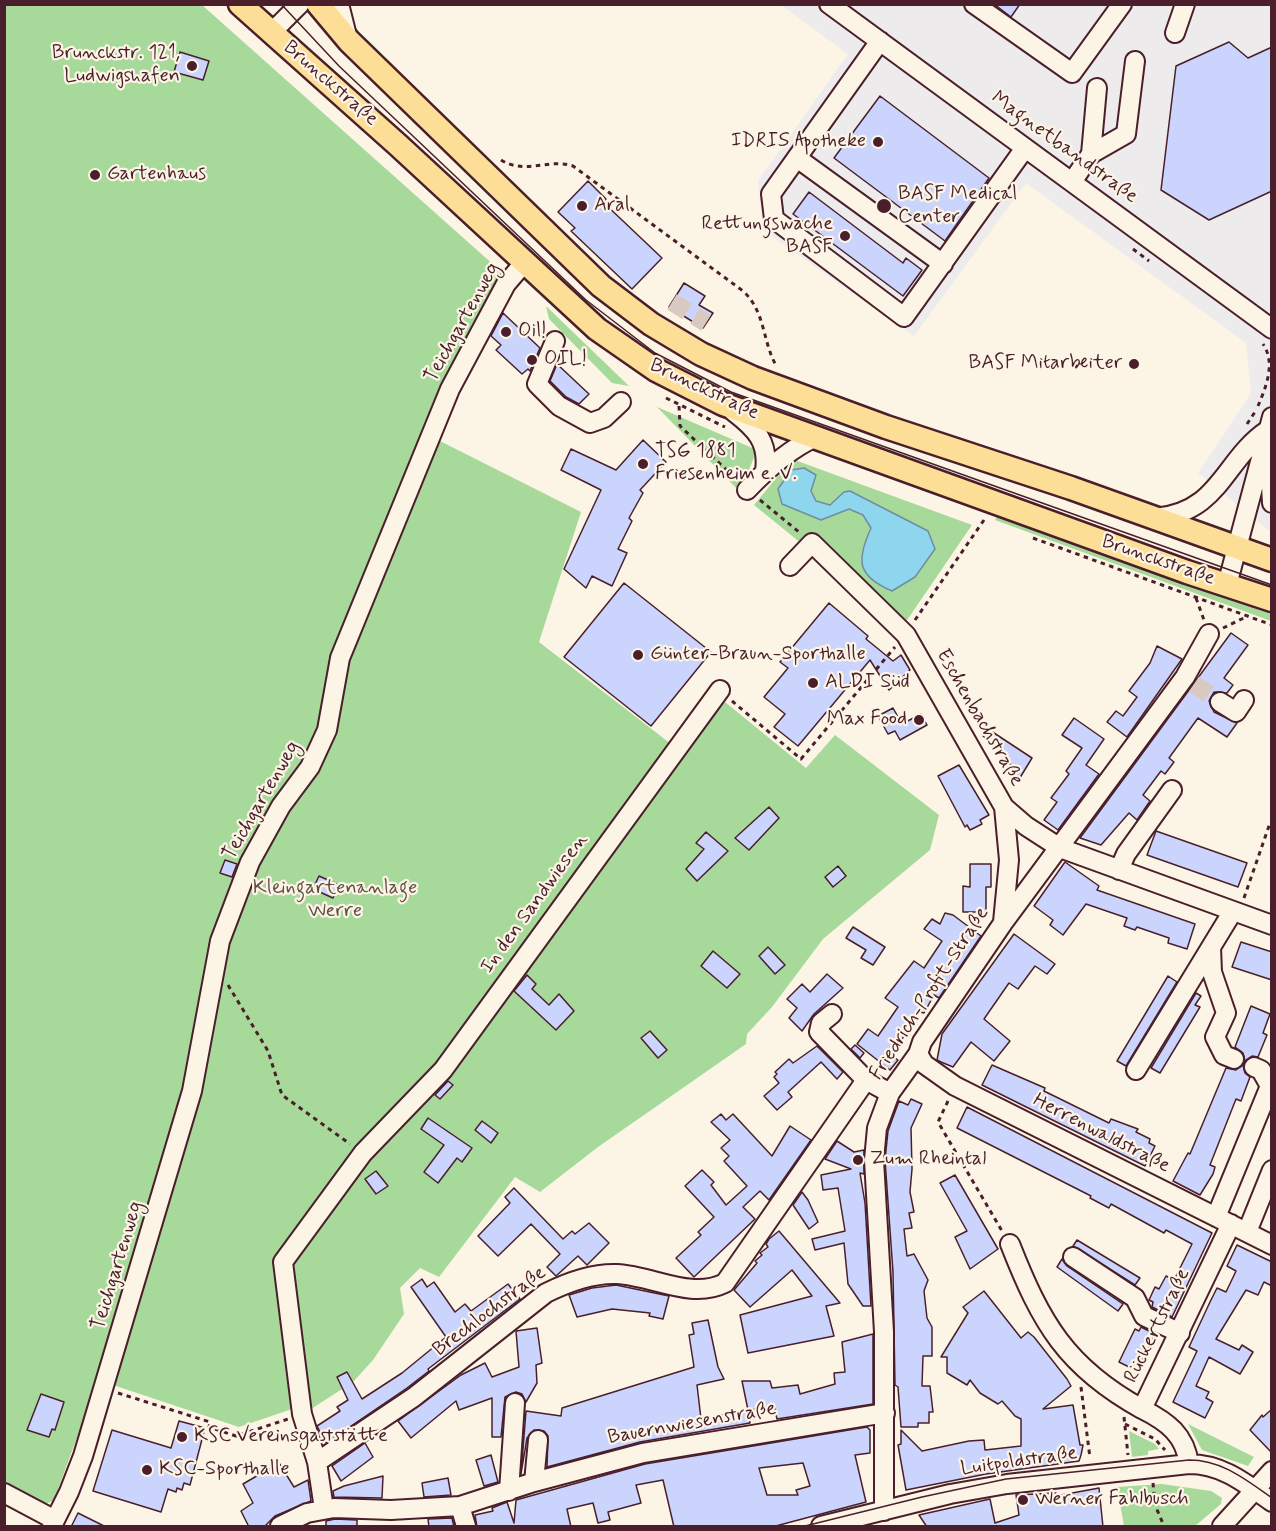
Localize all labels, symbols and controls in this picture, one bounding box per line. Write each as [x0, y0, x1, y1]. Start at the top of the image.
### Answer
street label: Brunckstraße [278, 36, 382, 132]
place label: Brunckstr. 121, Ludwigshafen [52, 42, 180, 89]
marker: Brunckstr. 121, Ludwigshafen [185, 59, 199, 73]
street label: Magnetbandstraße [986, 87, 1142, 209]
place label: IDRIS Apotheke [731, 130, 866, 154]
marker: IDRIS Apotheke [871, 135, 885, 149]
place label: Gartenhaus [107, 163, 206, 187]
marker: Gartenhaus [88, 168, 102, 182]
place label: BASF Medical Center [898, 183, 1017, 230]
place label: Aral [594, 194, 630, 218]
marker: BASF Medical Center [875, 197, 893, 215]
marker: Aral [575, 199, 589, 213]
place label: Rettungswache BASF [701, 213, 833, 260]
marker: Rettungswache BASF [838, 229, 852, 243]
street label: Teichgartenweg [420, 259, 506, 387]
place label: Oil! [518, 320, 547, 344]
marker: Oil! [499, 325, 513, 339]
place label: OIL! [544, 348, 587, 372]
place label: BASF Mitarbeiter [968, 352, 1122, 376]
marker: OIL! [525, 353, 539, 367]
street label: Brunckstraße [645, 354, 763, 426]
marker: BASF Mitarbeiter [1127, 357, 1141, 371]
place label: TSG 1881 Friesenheim e. V. [655, 440, 797, 487]
marker: TSG 1881 Friesenheim e. V. [636, 457, 650, 471]
street label: Brunckstraße [1098, 530, 1218, 592]
place label: Günter-Braun-Sporthalle [650, 643, 866, 667]
street label: Eschenbachstraße [930, 645, 1028, 791]
marker: Günter-Braun-Sporthalle [631, 648, 645, 662]
place label: ALDI Süd [825, 671, 910, 695]
marker: ALDI Süd [806, 676, 820, 690]
place label: Max Food [827, 708, 907, 732]
marker: Max Food [912, 713, 926, 727]
street label: Teichgartenweg [218, 737, 306, 865]
street label: In den Sandwiesen [476, 829, 594, 979]
park label: Kleingartenanlage Werre [253, 877, 417, 924]
street label: Friedrich-Profit-Straße [865, 903, 995, 1085]
street label: Herrenwaldstraße [1028, 1089, 1174, 1179]
place label: Zum Rheintal [870, 1148, 986, 1172]
marker: Zum Rheintal [851, 1153, 865, 1167]
street label: Teichgartenweg [87, 1199, 149, 1333]
street label: Brechlochstraße [429, 1262, 551, 1362]
street label: Rückertstraße [1120, 1265, 1196, 1387]
street label: Bauernwiesenstraße [606, 1397, 778, 1451]
place label: KSC Vereinsgaststätte [194, 1425, 388, 1449]
marker: KSC Vereinsgaststätte [175, 1430, 189, 1444]
street label: Luitpoldstraße [959, 1442, 1079, 1482]
place label: KSC-Sporthalle [159, 1458, 289, 1482]
marker: KSC-Sporthalle [140, 1463, 154, 1477]
place label: Werner Fahlbusch [1035, 1488, 1189, 1512]
marker: Werner Fahlbusch [1016, 1493, 1030, 1507]

